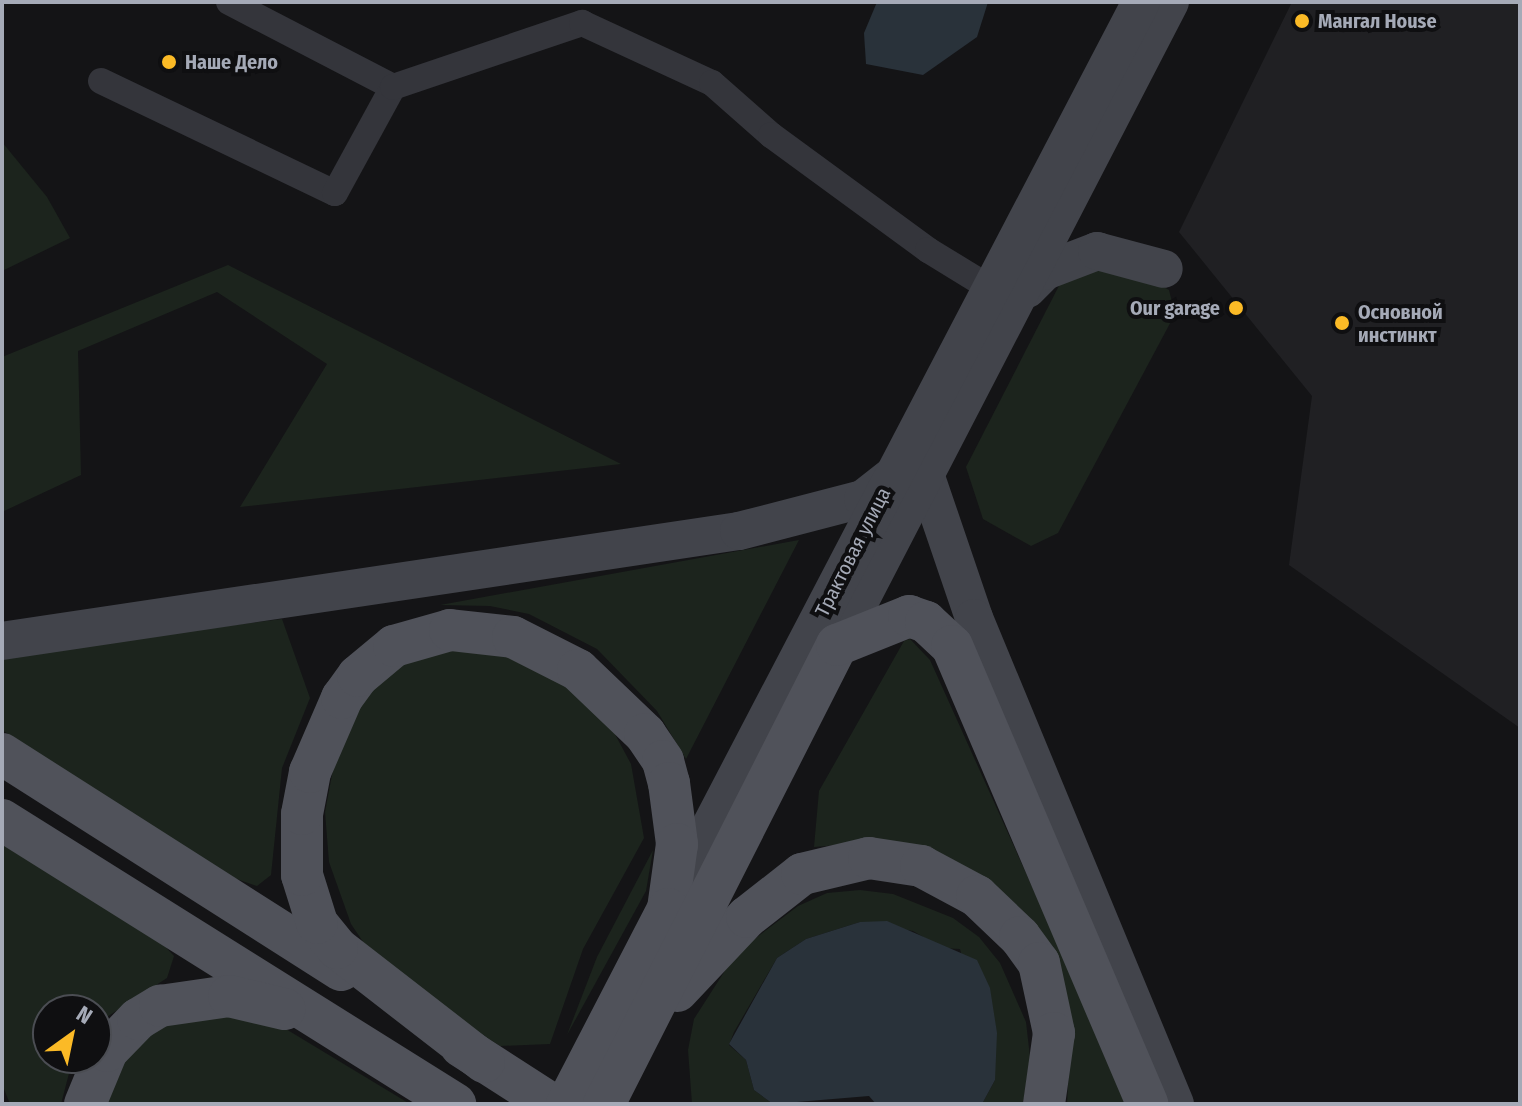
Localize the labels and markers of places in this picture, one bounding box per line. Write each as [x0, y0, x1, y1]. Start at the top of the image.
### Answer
place label: Мангал House [1318, 9, 1437, 33]
marker: Мангал House [1293, 12, 1311, 30]
place label: Наше Дело [185, 50, 278, 74]
marker: Наше Дело [160, 53, 178, 71]
place label: Our garage [1130, 296, 1220, 320]
marker: Our garage [1227, 299, 1245, 317]
place label: Основной инстинкт [1358, 300, 1443, 347]
marker: Основной инстинкт [1333, 314, 1351, 332]

